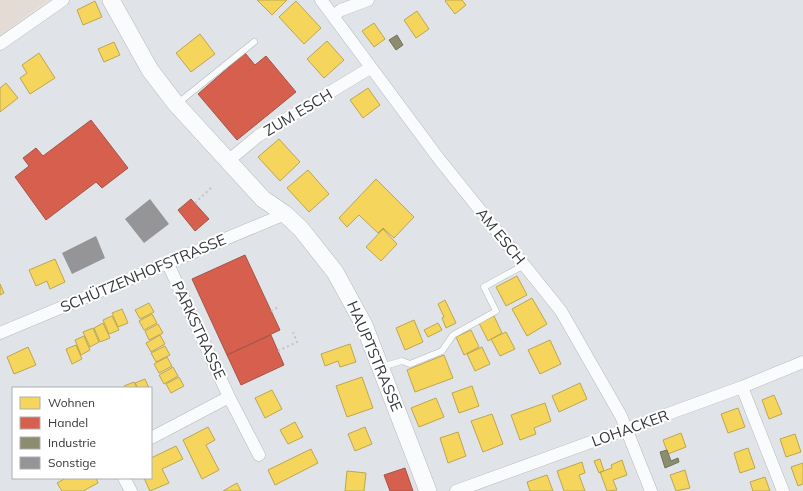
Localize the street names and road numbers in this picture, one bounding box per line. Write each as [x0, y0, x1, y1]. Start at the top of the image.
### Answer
street label: ZUM ESCH [260, 84, 336, 140]
street label: AM ESCH [472, 204, 530, 268]
street label: SCHÜTZENHOFSTRASSE [57, 229, 229, 317]
street label: PARKSTRASSE [168, 278, 230, 382]
street label: HAUPTSTRASSE [343, 298, 407, 414]
street label: LOHACKER [589, 405, 671, 451]

